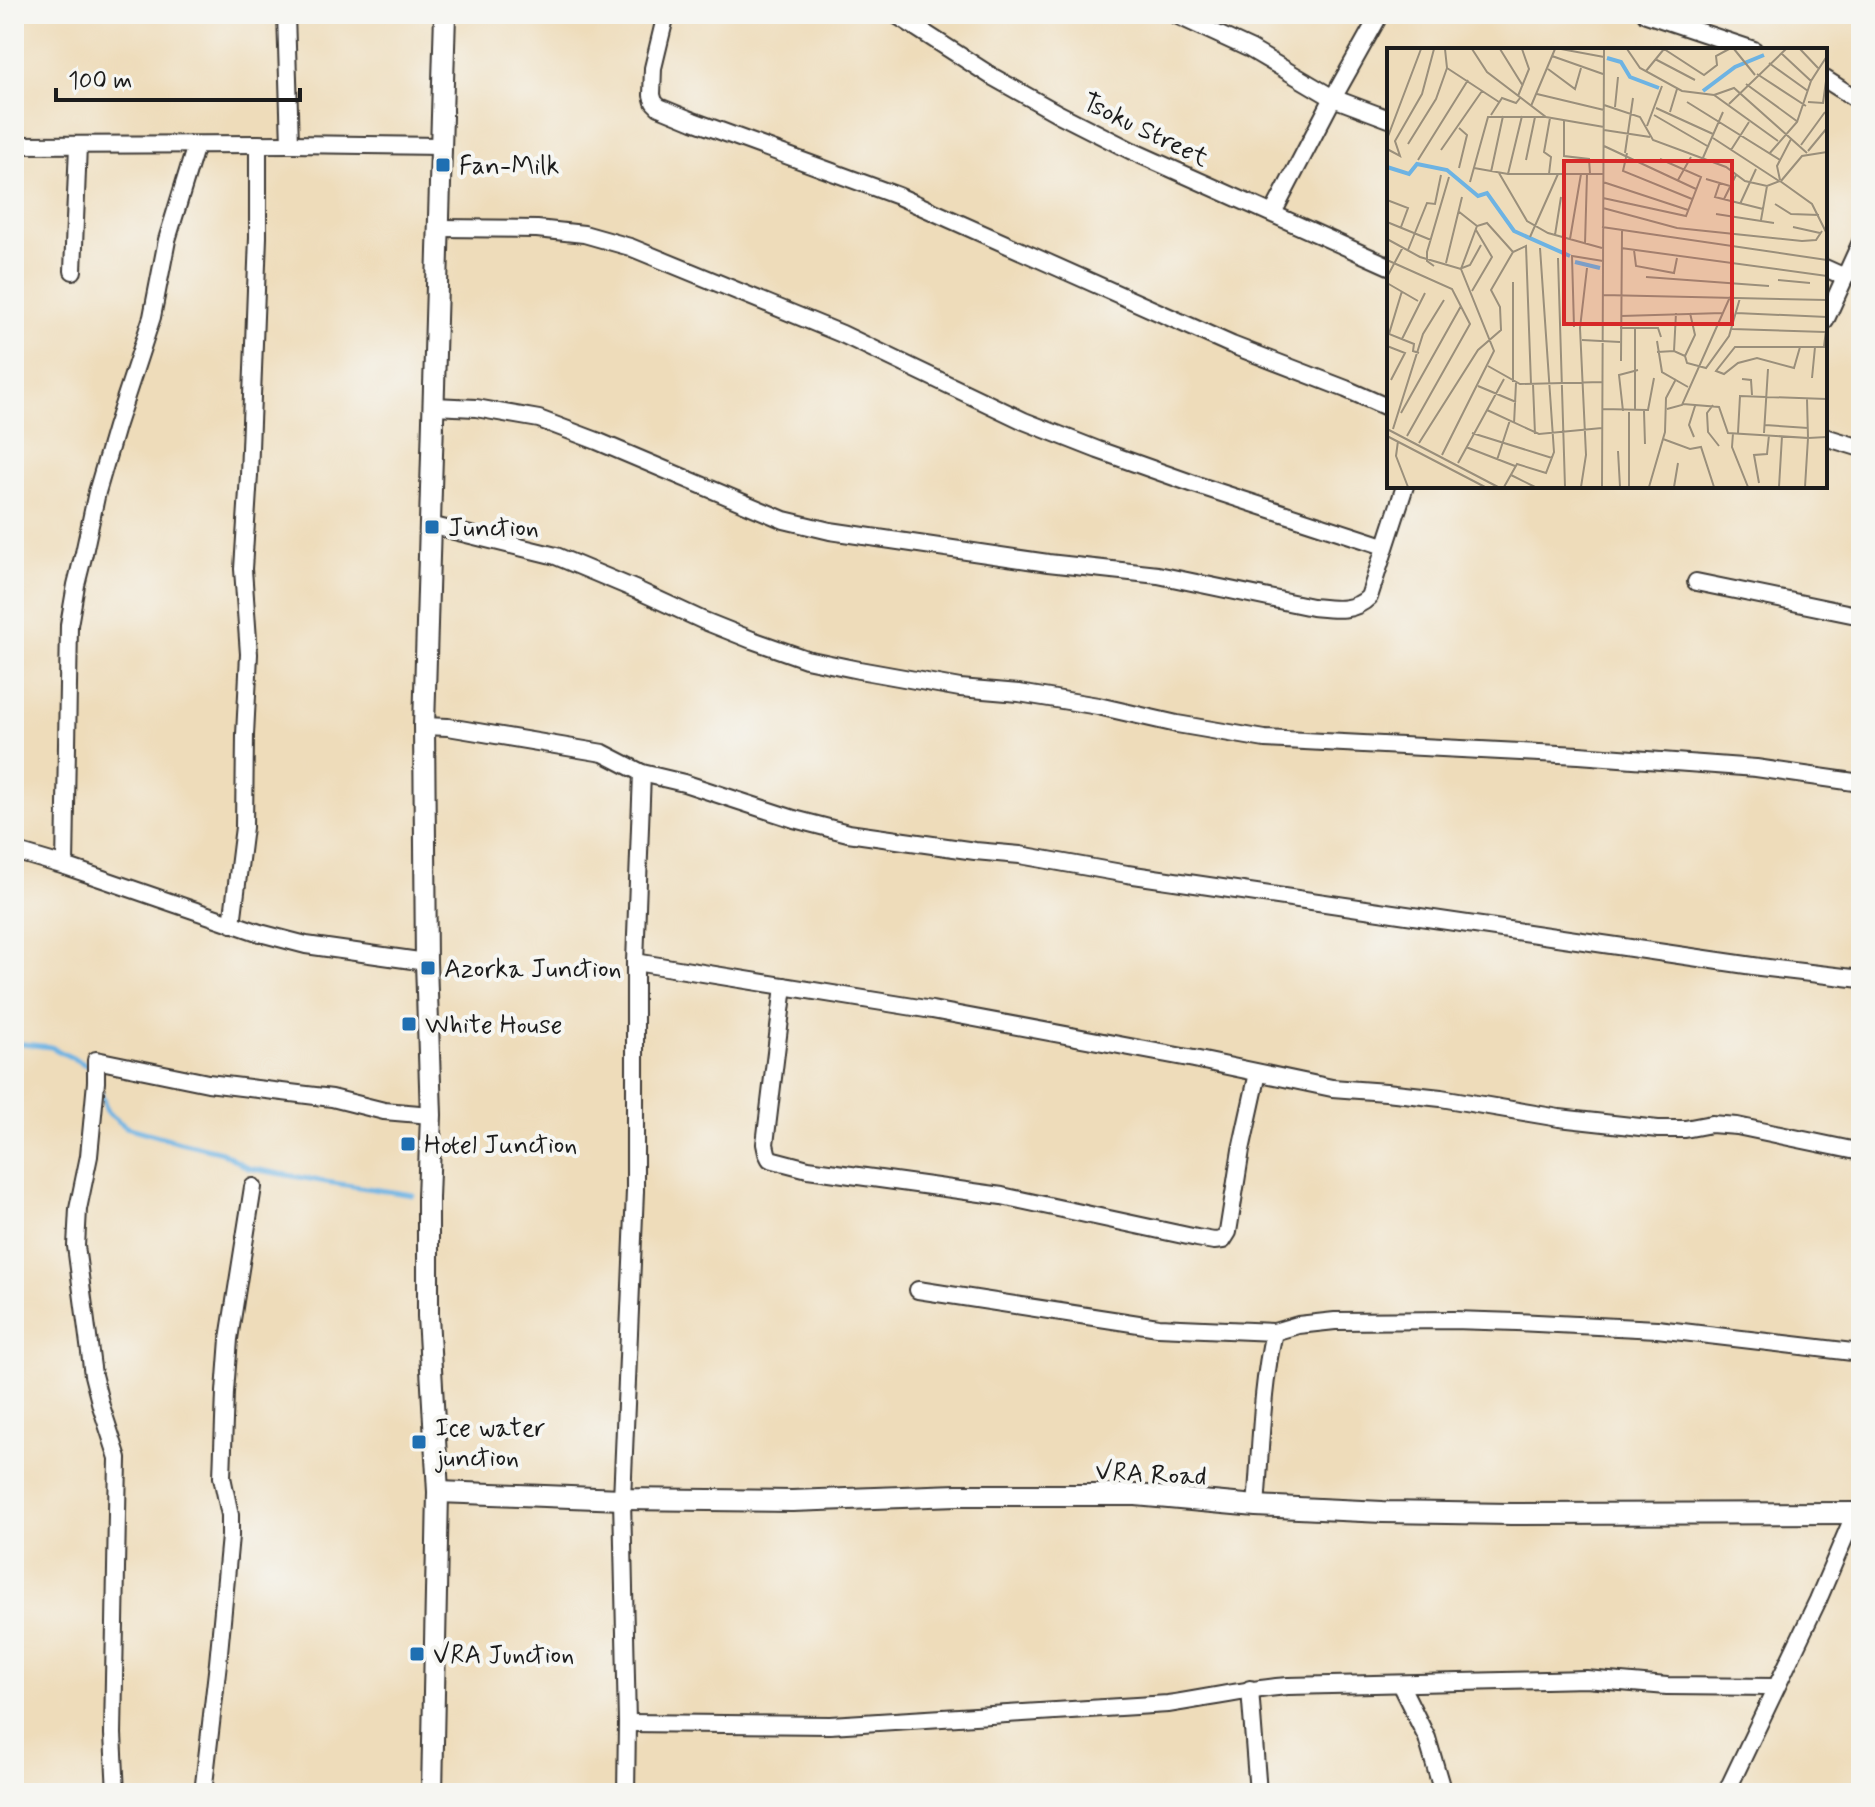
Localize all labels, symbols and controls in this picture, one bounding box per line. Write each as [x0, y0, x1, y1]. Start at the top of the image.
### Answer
inset map [1387, 48, 1827, 488]
scale bar [56, 52, 300, 102]
text: 100 m [68, 66, 132, 97]
street label: Tsoku Street [1076, 86, 1214, 176]
place label: Fan-Milk [459, 150, 559, 184]
marker: Fan-Milk [434, 156, 452, 174]
place label: Junction [448, 512, 539, 546]
marker: Junction [423, 518, 441, 536]
place label: Azorka Junction [444, 953, 622, 987]
marker: Azorka Junction [419, 959, 437, 977]
place label: White House [425, 1009, 562, 1043]
marker: White House [400, 1015, 418, 1033]
place label: Hotel Junction [424, 1129, 577, 1163]
marker: Hotel Junction [399, 1135, 417, 1153]
place label: Ice water junction [434, 1412, 546, 1476]
marker: Ice water junction [410, 1433, 428, 1451]
street label: VRA Road [1094, 1455, 1207, 1495]
place label: VRA Junction [433, 1639, 574, 1673]
marker: VRA Junction [408, 1645, 426, 1663]

